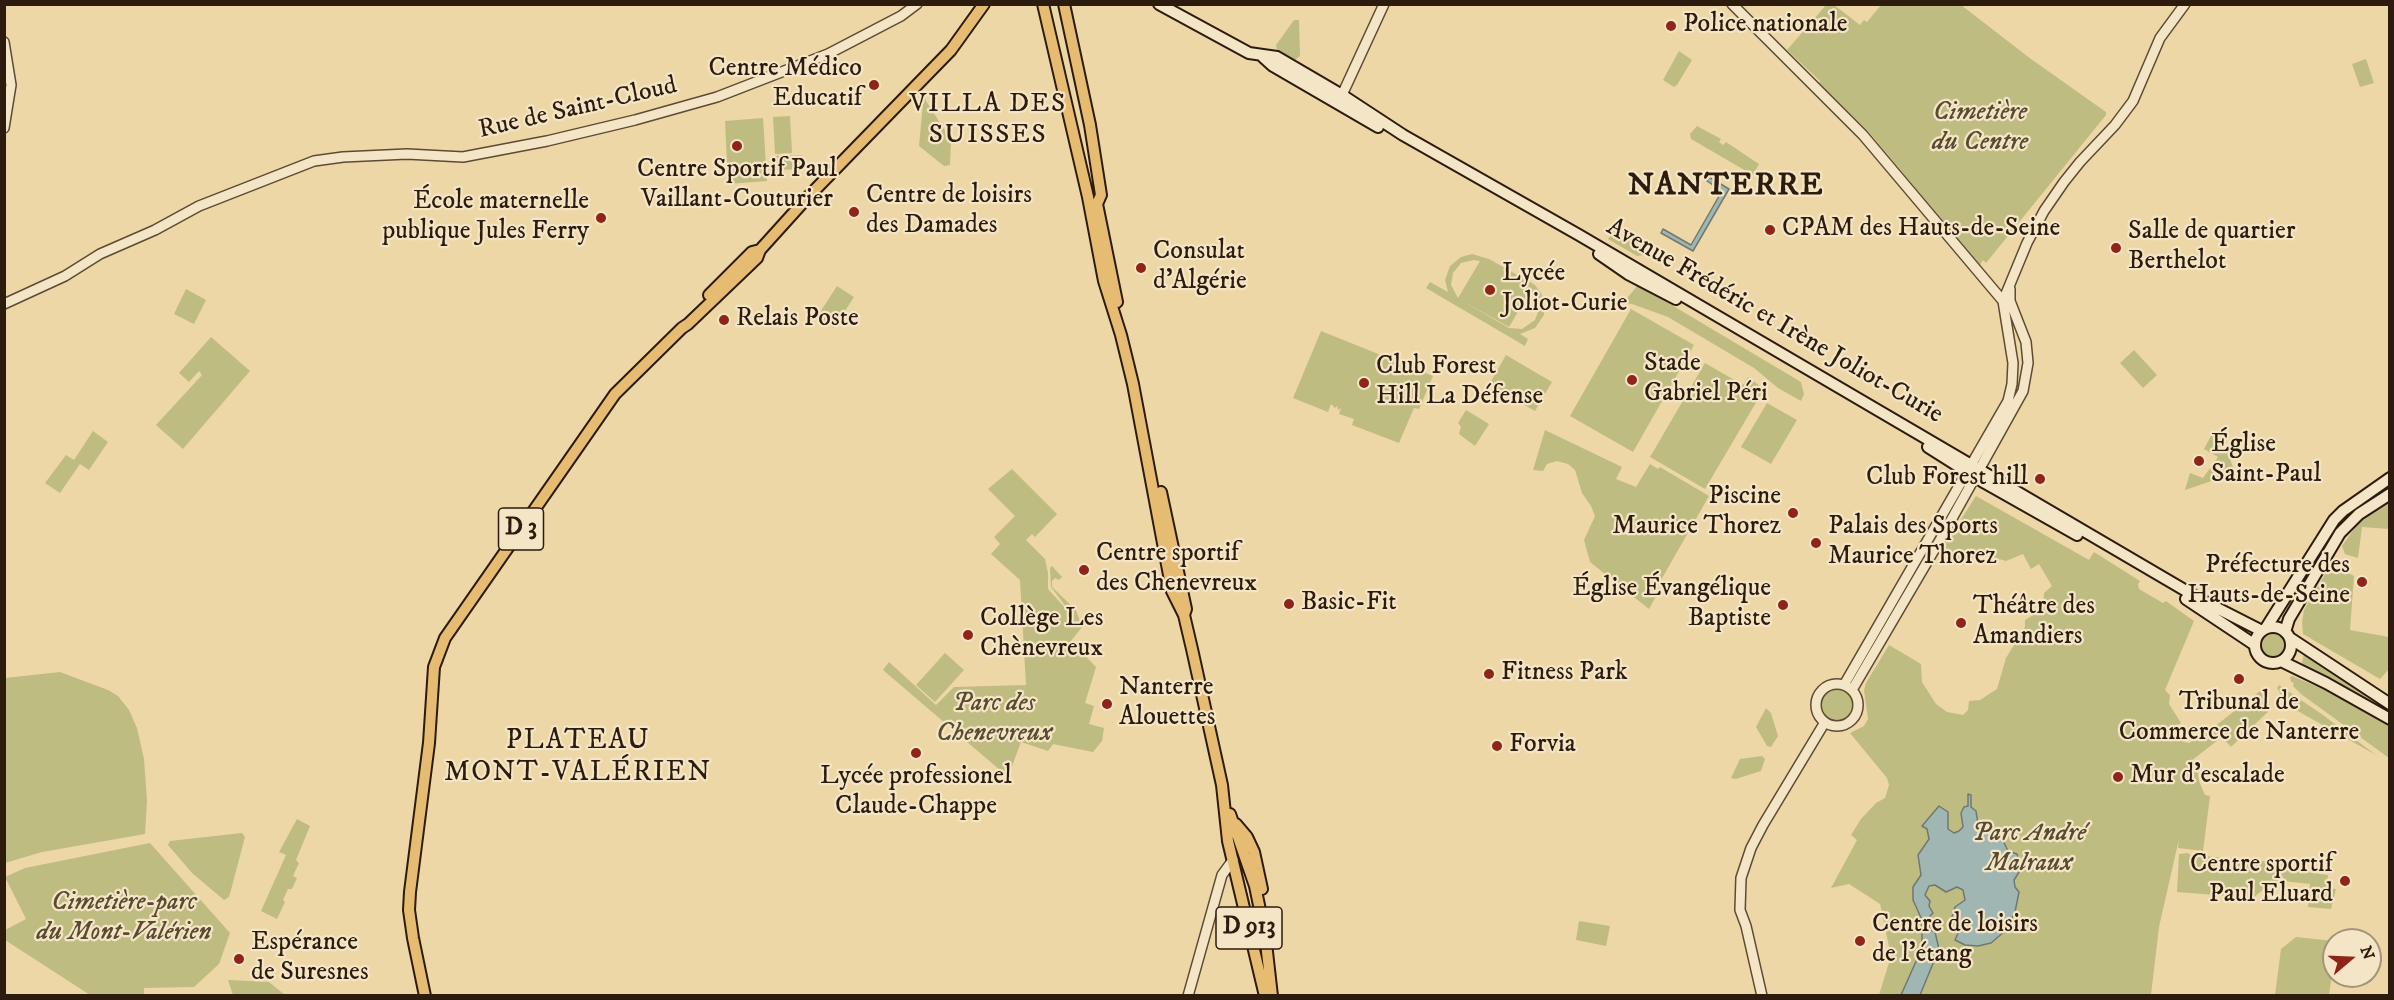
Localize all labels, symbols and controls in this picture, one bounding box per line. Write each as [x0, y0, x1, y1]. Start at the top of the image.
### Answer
place label: Police nationale [1683, 10, 1848, 42]
marker: Police nationale [1664, 19, 1678, 33]
place label: Centre Médico Educatif [708, 54, 862, 116]
street label: Rue de Saint-Cloud [476, 71, 680, 147]
marker: Centre Médico Educatif [867, 78, 881, 92]
district label: VILLA DES SUISSES [909, 89, 1067, 152]
park label: Cimetière du Centre [1932, 98, 2028, 160]
marker: Centre Sportif Paul Vaillant-Couturier [730, 139, 744, 153]
place label: Centre Sportif Paul Vaillant-Couturier [637, 155, 837, 216]
district label: NANTERRE [1628, 168, 1824, 206]
place label: Centre de loisirs des Damades [866, 181, 1032, 243]
place label: École maternelle publique Jules Ferry [382, 187, 589, 249]
marker: Centre de loisirs des Damades [847, 205, 861, 219]
marker: École maternelle publique Jules Ferry [594, 211, 608, 225]
street label: Avenue Frédéric et Irène Joliot-Curie [1600, 213, 1948, 431]
place label: CPAM des Hauts-de-Seine [1782, 214, 2060, 246]
place label: Salle de quartier Berthelot [2128, 217, 2295, 278]
marker: CPAM des Hauts-de-Seine [1763, 223, 1777, 237]
place label: Consulat d'Algérie [1153, 237, 1247, 298]
marker: Salle de quartier Berthelot [2109, 241, 2123, 255]
place label: Lycée Joliot-Curie [1502, 259, 1627, 320]
marker: Consulat d'Algérie [1134, 261, 1148, 275]
marker: Lycée Joliot-Curie [1483, 283, 1497, 297]
place label: Relais Poste [736, 304, 859, 336]
marker: Relais Poste [717, 313, 731, 327]
place label: Stade Gabriel Péri [1644, 349, 1768, 410]
place label: Club Forest Hill La Défense [1376, 352, 1543, 414]
marker: Stade Gabriel Péri [1625, 373, 1639, 387]
marker: Club Forest Hill La Défense [1357, 376, 1371, 390]
place label: Église Saint-Paul [2211, 430, 2321, 491]
marker: Église Saint-Paul [2192, 454, 2206, 468]
place label: Club Forest hill [1866, 463, 2028, 495]
marker: Club Forest hill [2033, 472, 2047, 486]
place label: Piscine Maurice Thorez [1612, 482, 1781, 544]
marker: Piscine Maurice Thorez [1786, 506, 1800, 520]
road number: D 3 [498, 508, 544, 550]
place label: Palais des Sports Maurice Thorez [1828, 512, 1998, 574]
marker: Palais des Sports Maurice Thorez [1809, 536, 1823, 550]
place label: Centre sportif des Chenevreux [1096, 539, 1257, 600]
place label: Préfecture des Hauts-de-Seine [2187, 551, 2350, 612]
marker: Centre sportif des Chenevreux [1077, 563, 1091, 577]
place label: Église Évangélique Baptiste [1572, 574, 1771, 636]
marker: Préfecture des Hauts-de-Seine [2355, 575, 2369, 589]
place label: Basic-Fit [1301, 588, 1396, 620]
place label: Théâtre des Amandiers [1973, 592, 2095, 654]
marker: Basic-Fit [1282, 597, 1296, 611]
marker: Église Évangélique Baptiste [1776, 598, 1790, 612]
place label: Collège Les Chènevreux [980, 604, 1103, 666]
marker: Théâtre des Amandiers [1954, 616, 1968, 630]
marker: Collège Les Chènevreux [961, 628, 975, 642]
place label: Fitness Park [1501, 658, 1628, 690]
marker: Fitness Park [1482, 667, 1496, 681]
marker: Tribunal de Commerce de Nanterre [2232, 672, 2246, 686]
place label: Nanterre Alouettes [1119, 673, 1215, 734]
place label: Tribunal de Commerce de Nanterre [2119, 688, 2359, 750]
park label: Parc des Chenevreux [936, 689, 1052, 750]
marker: Nanterre Alouettes [1100, 697, 1114, 711]
district label: PLATEAU MONT-VALÉRIEN [444, 725, 712, 791]
place label: Forvia [1509, 730, 1576, 762]
marker: Forvia [1490, 739, 1504, 753]
marker: Lycée professionel Claude-Chappe [909, 746, 923, 760]
place label: Mur d'escalade [2130, 761, 2285, 793]
place label: Lycée professionel Claude-Chappe [820, 762, 1012, 824]
marker: Mur d'escalade [2111, 770, 2125, 784]
park label: Parc André Malraux [1972, 819, 2086, 880]
place label: Centre sportif Paul Eluard [2190, 850, 2333, 912]
marker: Centre sportif Paul Eluard [2338, 874, 2352, 888]
park label: Cimetière-parc du Mont-Valérien [36, 888, 212, 950]
road number: D 913 [1216, 907, 1282, 949]
place label: Centre de loisirs de l'étang [1872, 910, 2038, 972]
place label: Espérance de Suresnes [251, 928, 369, 990]
north arrow [2322, 928, 2382, 988]
marker: Centre de loisirs de l'étang [1853, 934, 1867, 948]
text: N [2356, 943, 2379, 962]
marker: Espérance de Suresnes [232, 952, 246, 966]

